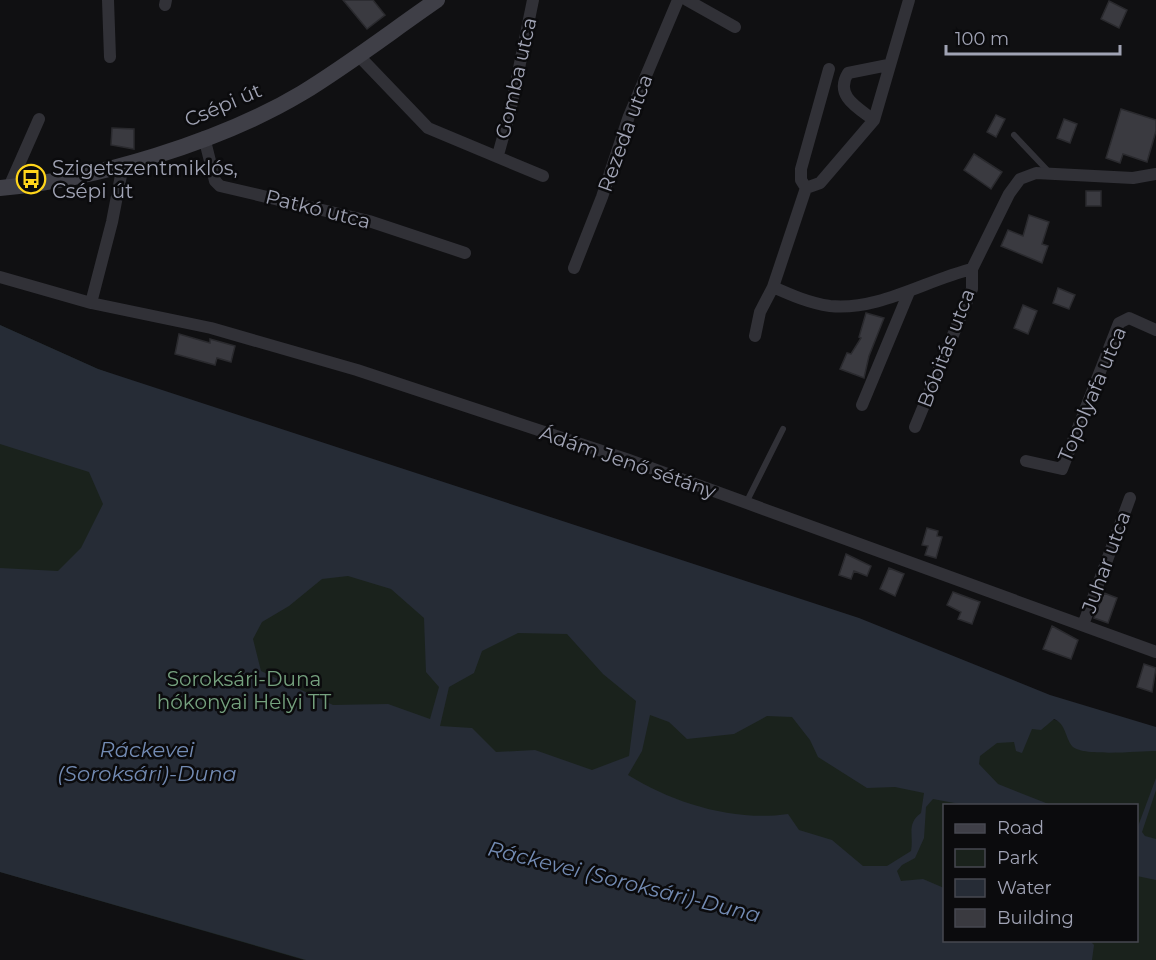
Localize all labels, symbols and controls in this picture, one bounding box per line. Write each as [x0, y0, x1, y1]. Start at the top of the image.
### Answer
street label: Gomba utca [490, 15, 542, 141]
scale bar [946, 18, 1120, 56]
text: 100 m [955, 28, 1009, 50]
street label: Rezeda utca [593, 71, 657, 195]
street label: Csépi út [181, 78, 265, 132]
place label: Szigetszentmiklós, Csépi út [52, 156, 238, 203]
bus stop icon: Szigetszentmiklós, Csépi út [15, 163, 47, 195]
street label: Patkó utca [263, 184, 373, 234]
street label: Bóbitás utca [912, 285, 980, 411]
street label: Topolyafa utca [1053, 323, 1131, 465]
street label: Ádám Jenő sétány [537, 421, 719, 503]
street label: Juhar utca [1076, 508, 1135, 617]
park label: Soroksári-Duna hókonyai Helyi TT [157, 667, 332, 714]
water label: Ráckevei (Soroksári)-Duna [57, 737, 237, 786]
legend [943, 804, 1138, 942]
text: Road [997, 817, 1044, 839]
water label: Ráckevei (Soroksári)-Duna [485, 835, 763, 928]
text: Park [997, 847, 1038, 869]
text: Water [997, 877, 1052, 899]
text: Building [997, 907, 1074, 929]

